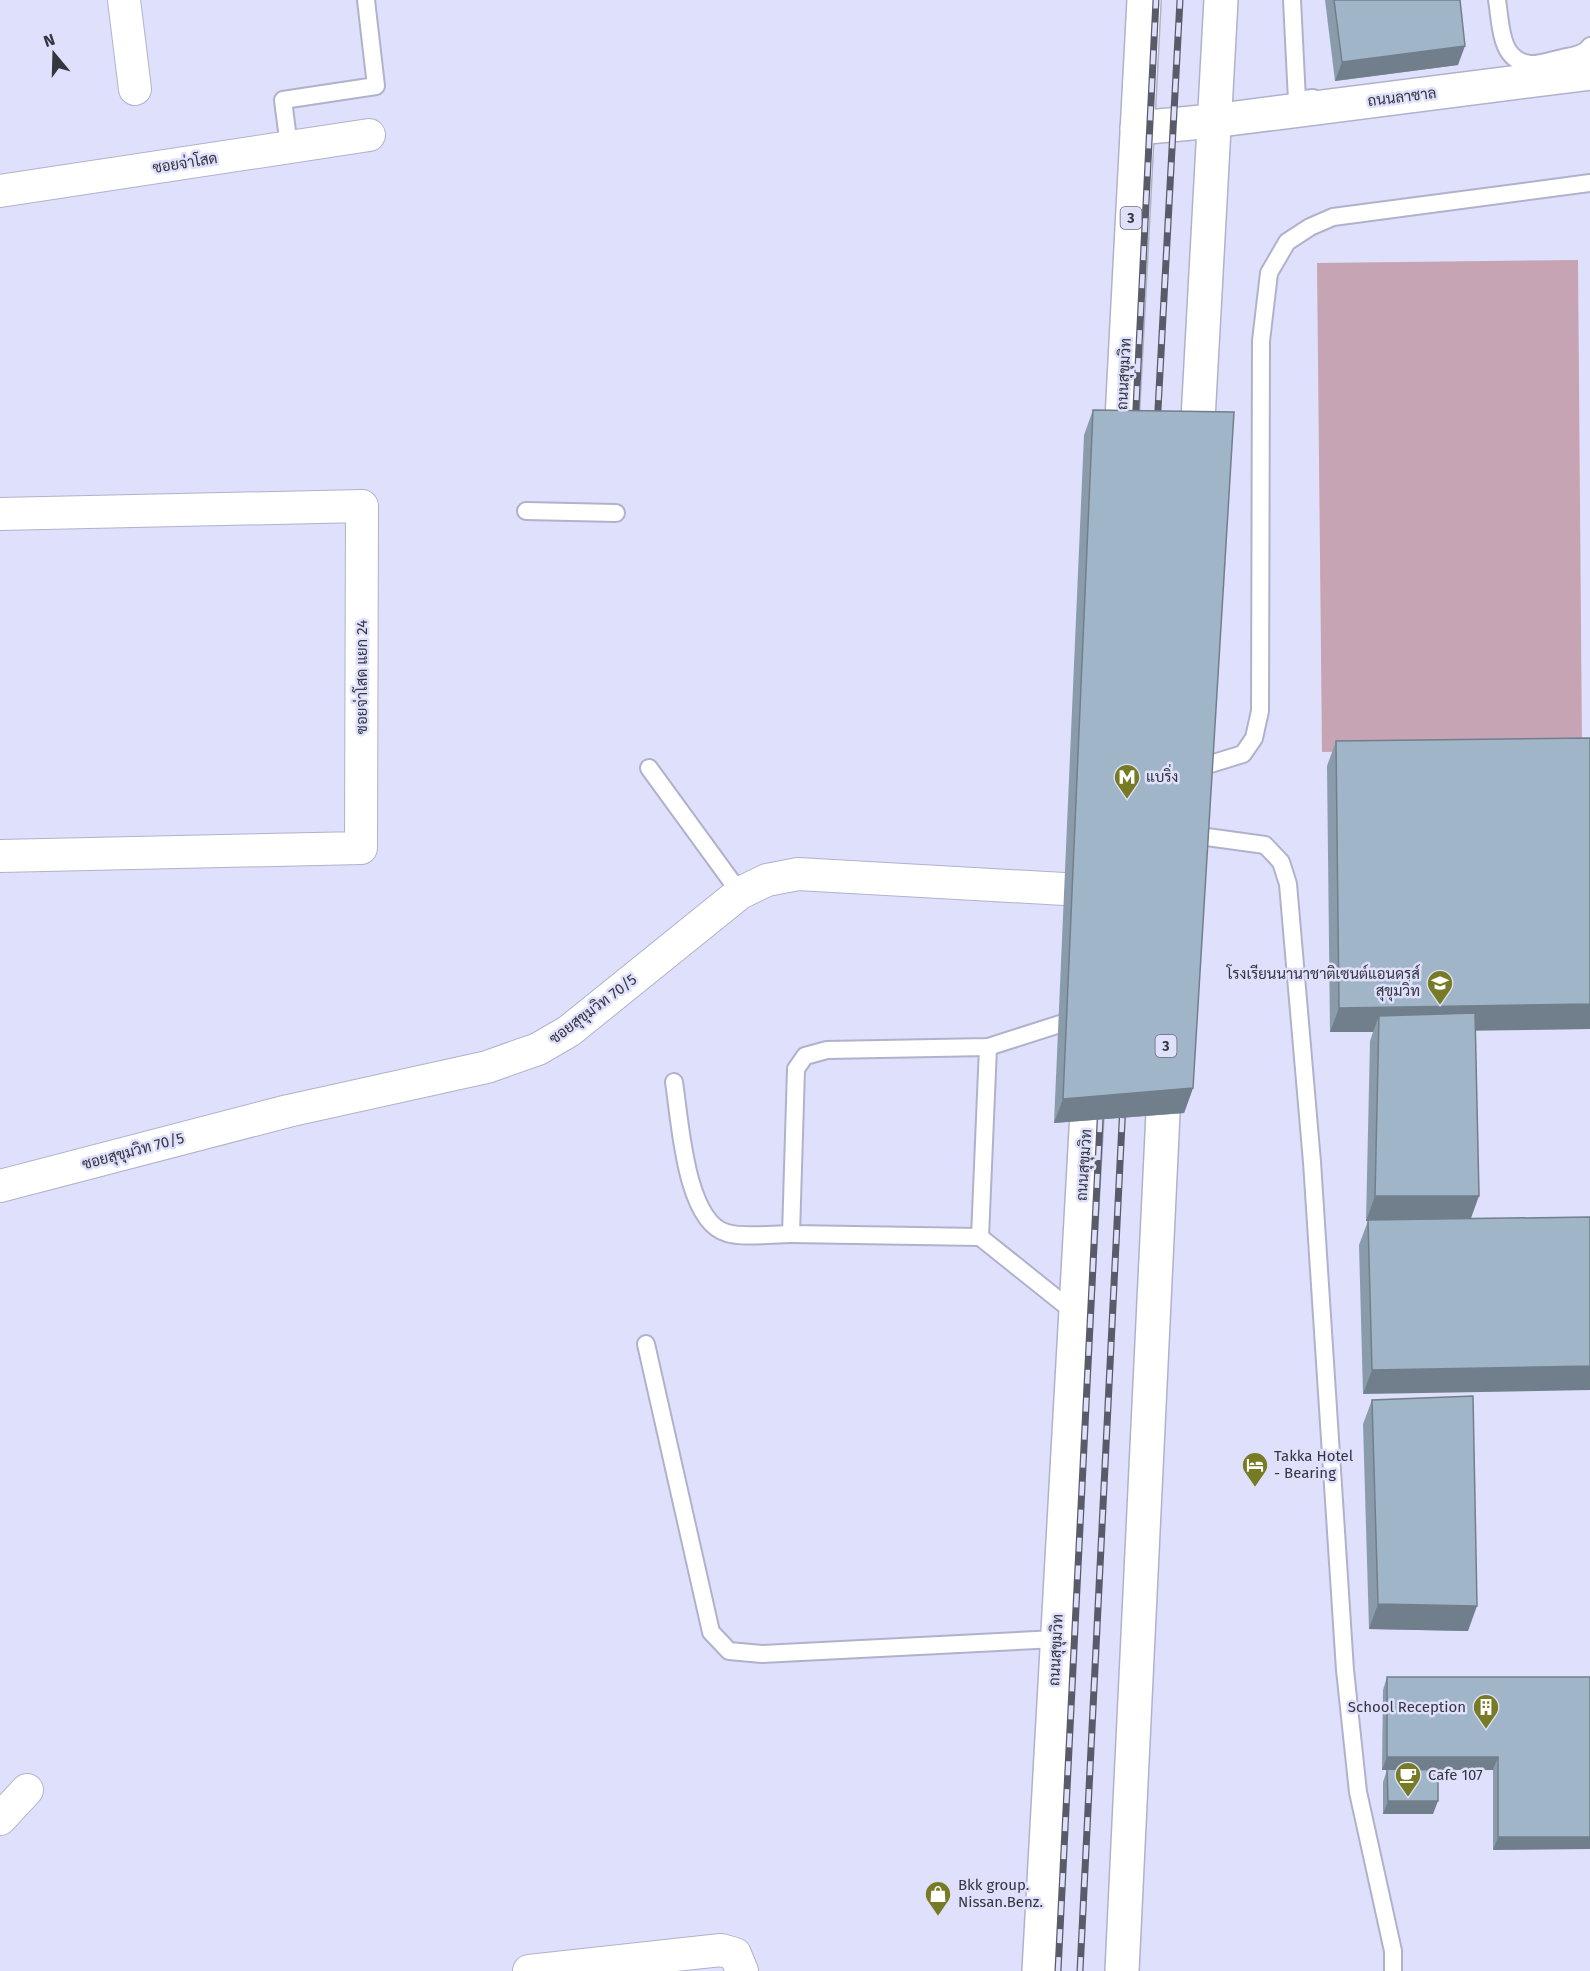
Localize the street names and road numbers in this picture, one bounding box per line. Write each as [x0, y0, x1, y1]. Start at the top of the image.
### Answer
street label: ถนนลาซาล [1367, 84, 1437, 110]
street label: ซอยจ่าโสด [151, 148, 219, 177]
road number: 3 [1120, 207, 1142, 229]
street label: ถนนสุขุมวิท [1113, 337, 1137, 411]
street label: ซอยจ่าโสด แยก 24 [352, 620, 371, 734]
street label: ซอยสุขุมวิท 70/5 [546, 970, 641, 1049]
road number: 3 [1156, 1035, 1176, 1057]
street label: ถนนสุขุมวิท [1073, 1128, 1097, 1202]
street label: ซอยสุขุมวิท 70/5 [80, 1129, 186, 1175]
street label: ถนนสุขุมวิท [1045, 1613, 1069, 1687]

